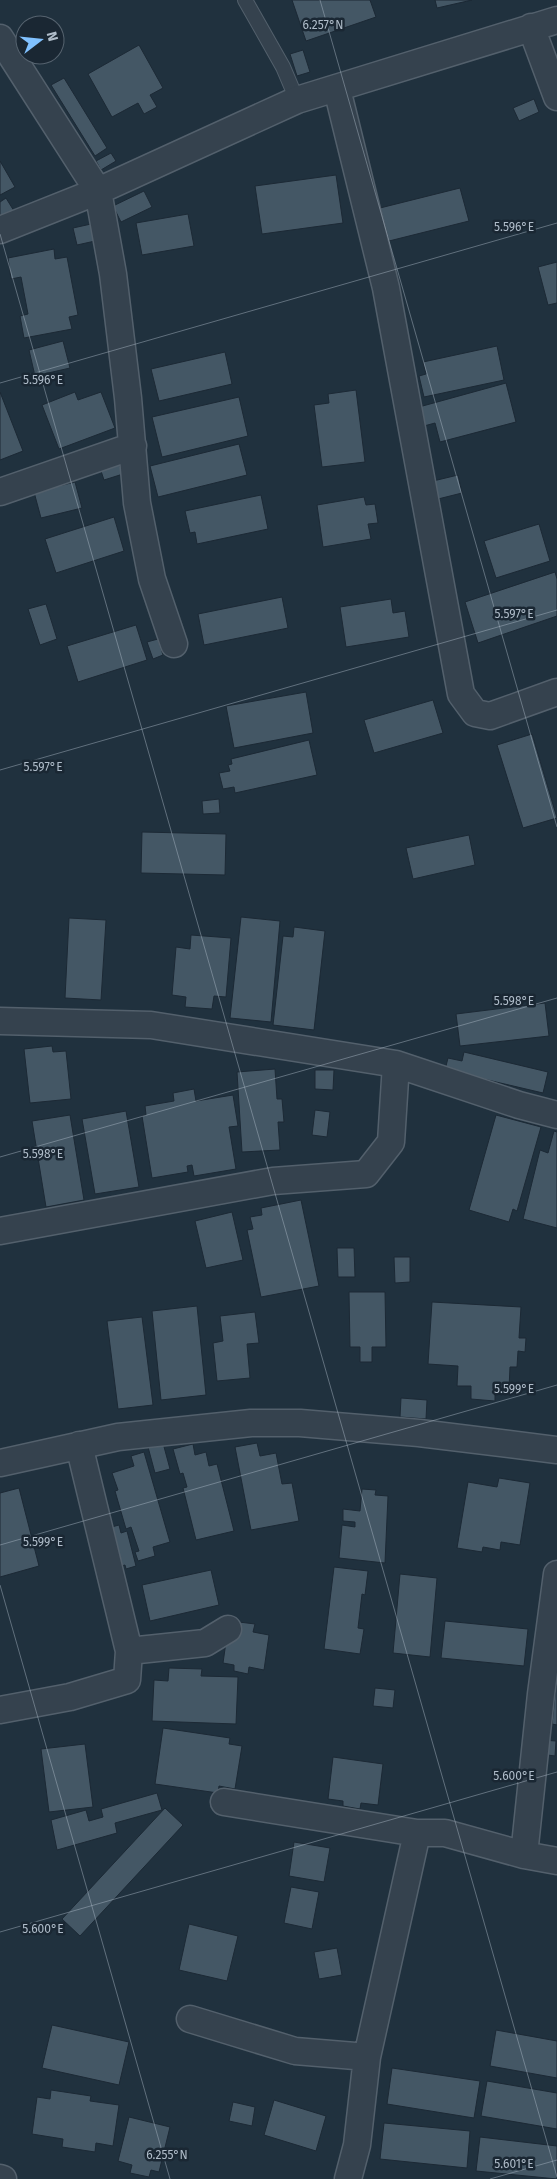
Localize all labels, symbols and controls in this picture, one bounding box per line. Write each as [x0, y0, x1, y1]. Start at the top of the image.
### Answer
north arrow [15, 15, 65, 65]
text: 6.257°N [303, 18, 343, 32]
text: N [43, 30, 61, 43]
text: 5.596°E [494, 220, 534, 234]
text: 5.596°E [23, 373, 63, 387]
text: 5.597°E [494, 607, 534, 621]
text: 5.597°E [23, 760, 63, 774]
text: 5.598°E [494, 994, 534, 1008]
text: 5.598°E [23, 1147, 63, 1161]
text: 5.599°E [494, 1382, 534, 1396]
text: 5.599°E [23, 1535, 63, 1549]
text: 5.600°E [493, 1769, 535, 1783]
text: 5.600°E [22, 1922, 64, 1936]
text: 6.255°N [146, 2148, 188, 2162]
text: 5.601°E [494, 2157, 534, 2171]

